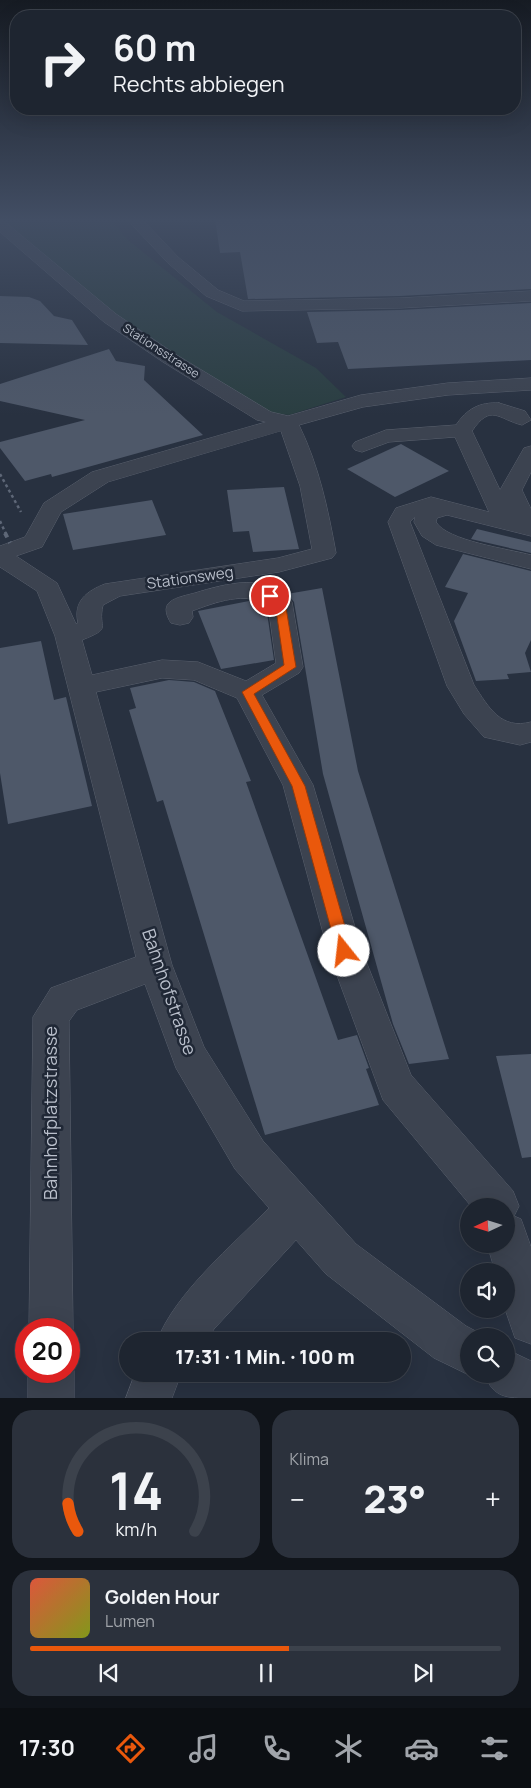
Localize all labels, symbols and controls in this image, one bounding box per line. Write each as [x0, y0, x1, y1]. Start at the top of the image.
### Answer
text: 60 m [113, 24, 196, 72]
icon: right [30, 30, 95, 95]
text: Rechts abbiegen [113, 69, 285, 99]
street label: Stationsstrasse [120, 319, 203, 382]
street label: Stationsweg [145, 561, 235, 594]
pin [249, 575, 291, 617]
icon: arrive [256, 582, 284, 610]
position arrow [317, 924, 369, 976]
street label: Bahnhofstrasse [137, 925, 203, 1058]
street label: Bahnhofplatzstrasse [38, 1026, 62, 1200]
north arrow [460, 1198, 515, 1252]
map controls [460, 1198, 515, 1383]
button: sound [460, 1263, 515, 1318]
speed limit sign: 20 [15, 1318, 80, 1383]
button: search [460, 1328, 515, 1383]
text: 17:31 · 1 Min. · 100 m [175, 1344, 355, 1370]
text: Klima [290, 1448, 329, 1470]
text: 14 [109, 1455, 163, 1526]
text: 23° [363, 1472, 426, 1524]
text: − [290, 1480, 305, 1518]
text: + [485, 1480, 501, 1518]
text: km/h [115, 1517, 157, 1541]
text: Golden Hour [105, 1584, 219, 1610]
text: Lumen [105, 1610, 155, 1632]
icon: previous [95, 1659, 123, 1687]
icon: pause [252, 1659, 280, 1687]
icon: next [409, 1659, 437, 1687]
icon: directions [113, 1731, 148, 1766]
icon: music [186, 1731, 221, 1766]
icon: phone [259, 1731, 294, 1766]
icon: climate [331, 1731, 366, 1766]
icon: car [404, 1731, 439, 1766]
icon: filters [477, 1731, 512, 1766]
text: 17:30 [19, 1733, 75, 1763]

